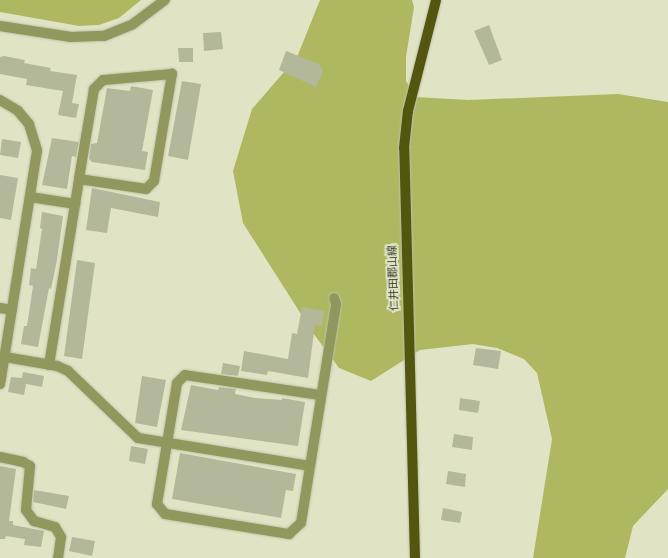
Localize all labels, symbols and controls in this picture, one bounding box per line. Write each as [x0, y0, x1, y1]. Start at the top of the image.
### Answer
street label: 仁井田郡山線 [386, 245, 402, 311]

